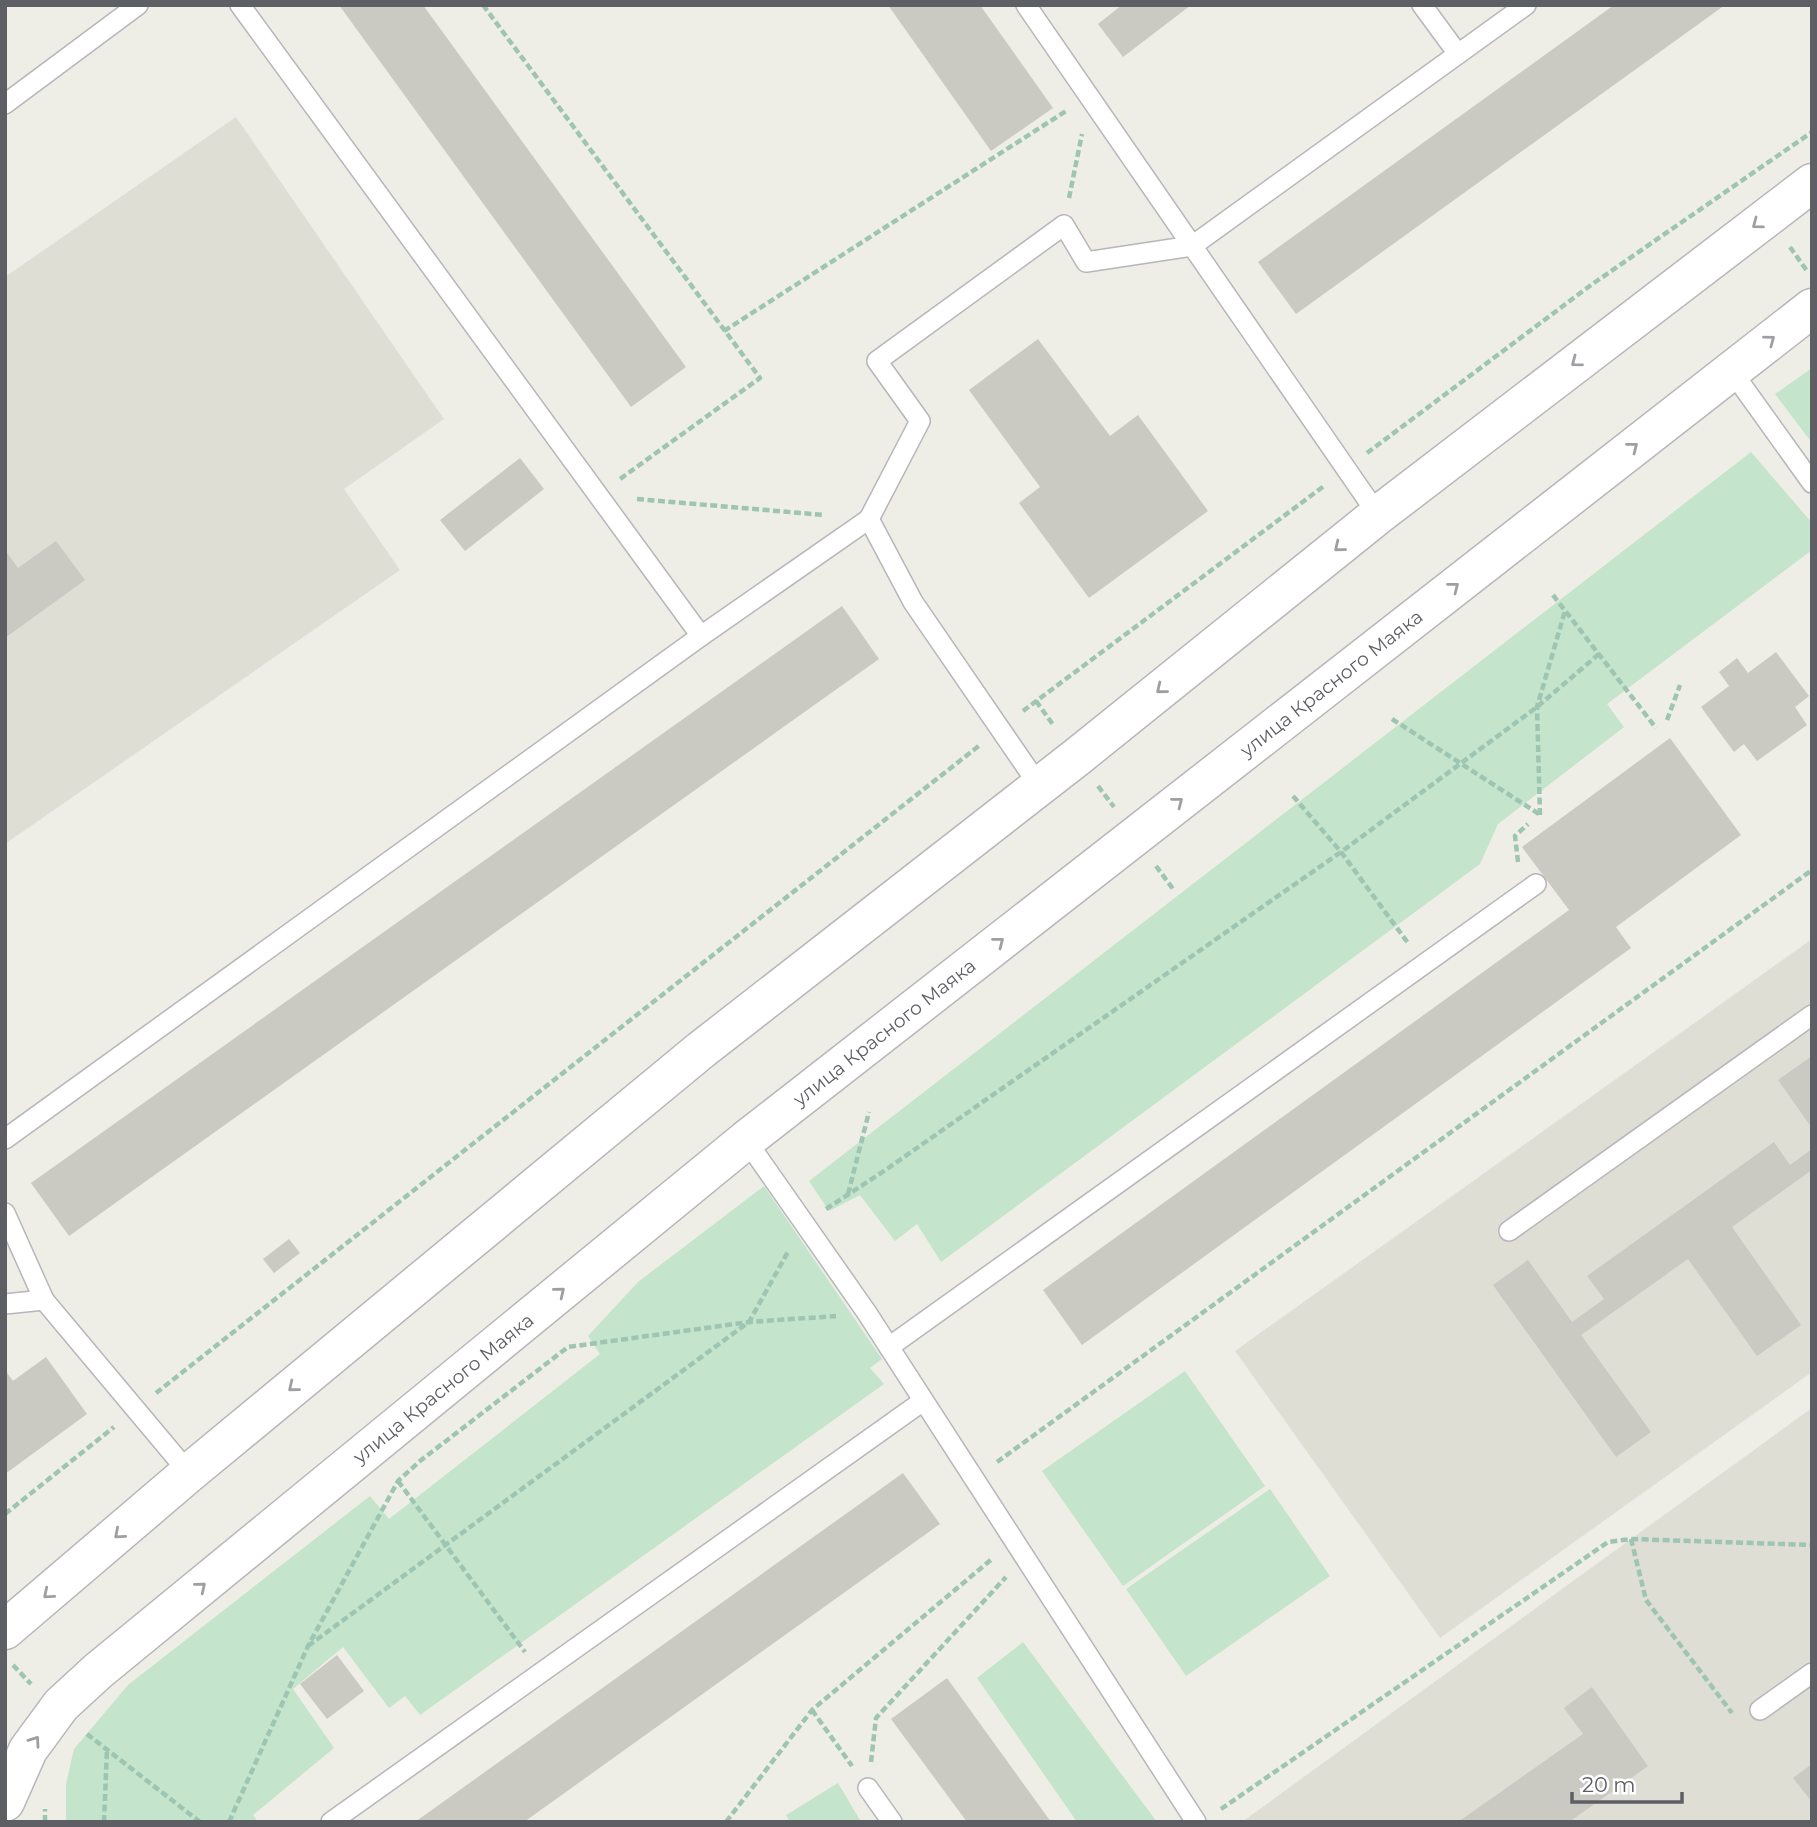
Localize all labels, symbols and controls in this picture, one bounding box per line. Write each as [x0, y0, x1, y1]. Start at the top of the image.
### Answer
one-way arrow [1752, 215, 1765, 228]
one-way arrow [1762, 336, 1775, 349]
one-way arrow [1572, 354, 1584, 367]
one-way arrow [1625, 442, 1638, 455]
one-way arrow [1334, 538, 1346, 551]
one-way arrow [1446, 582, 1458, 595]
street label: улица Красного Маяка [1235, 605, 1427, 763]
one-way arrow [1157, 681, 1169, 694]
one-way arrow [1170, 798, 1183, 811]
one-way arrow [991, 938, 1003, 951]
street label: улица Красного Маяка [788, 954, 980, 1112]
one-way arrow [552, 1288, 565, 1300]
street label: улица Красного Маяка [348, 1308, 538, 1469]
one-way arrow [288, 1379, 301, 1392]
one-way arrow [114, 1526, 127, 1538]
one-way arrow [192, 1583, 205, 1595]
one-way arrow [44, 1586, 57, 1598]
one-way arrow [27, 1736, 39, 1749]
scale bar [1572, 1760, 1682, 1804]
text: 20 m [1582, 1772, 1636, 1797]

